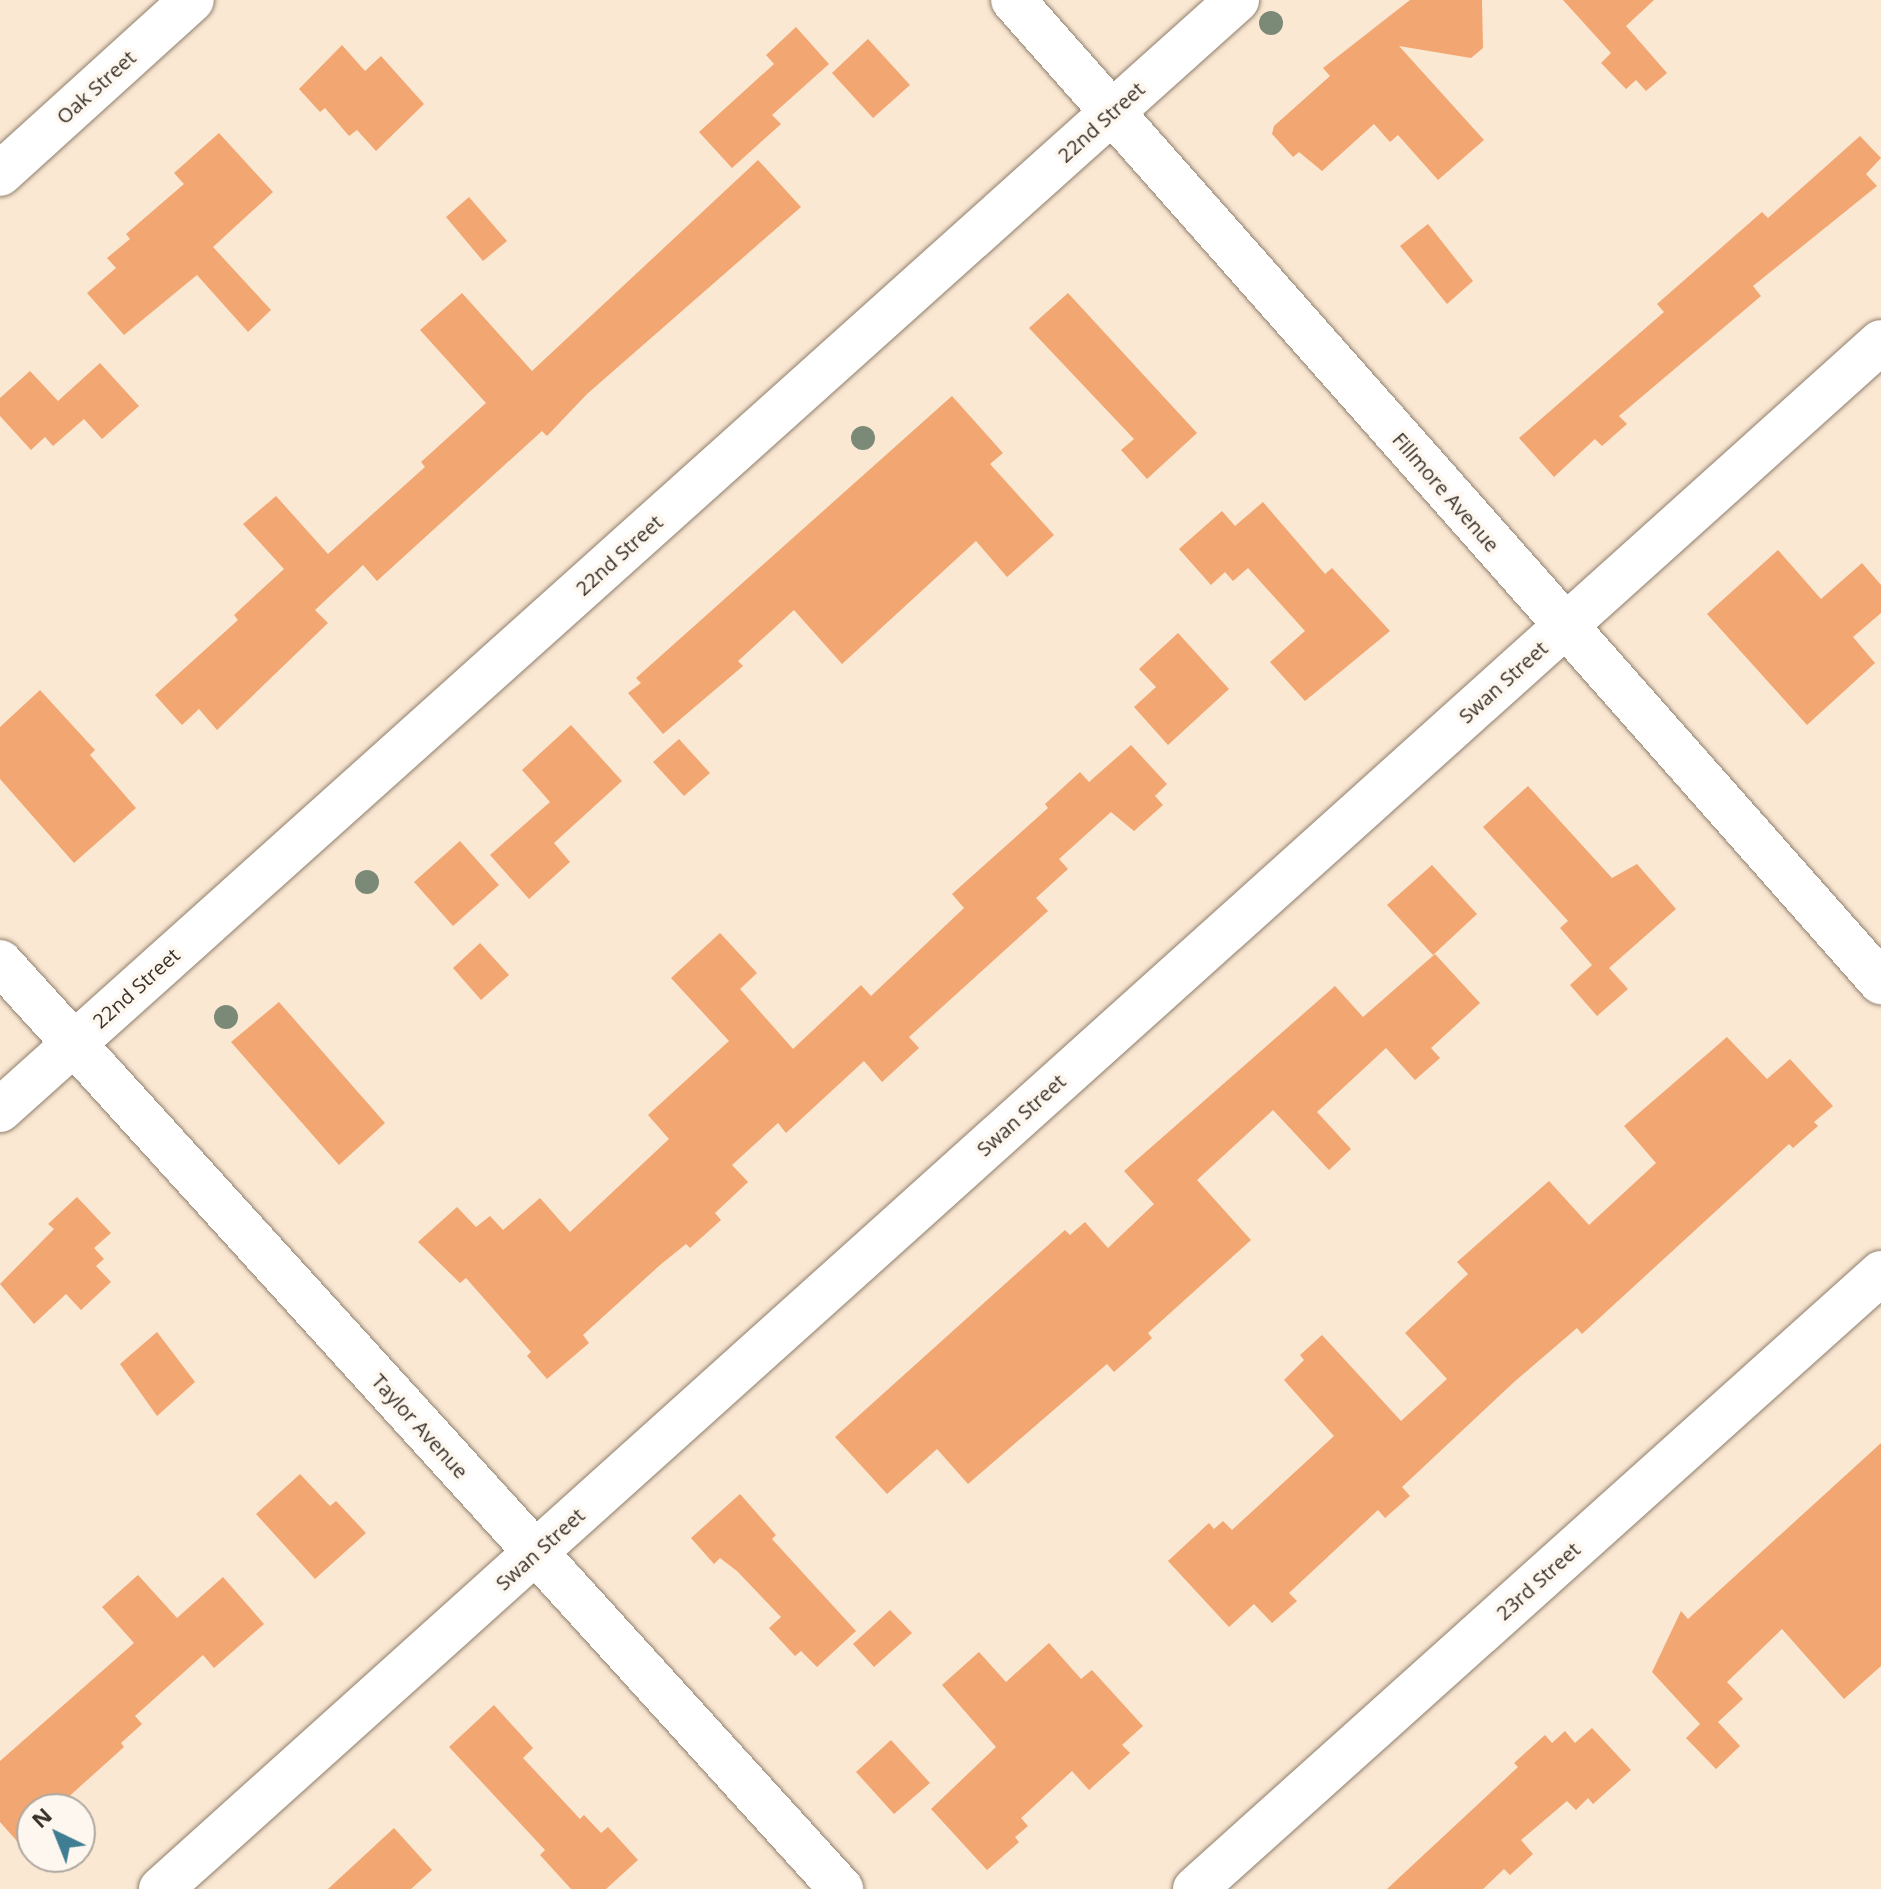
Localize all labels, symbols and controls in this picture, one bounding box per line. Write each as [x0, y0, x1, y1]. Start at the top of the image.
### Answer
street label: Oak Street [51, 45, 141, 129]
street label: 22nd Street [1053, 77, 1149, 167]
street label: Fillmore Avenue [1388, 427, 1504, 557]
street label: 22nd Street [571, 510, 667, 600]
street label: Swan Street [1454, 636, 1552, 728]
street label: 22nd Street [88, 943, 184, 1033]
street label: Swan Street [972, 1069, 1070, 1161]
street label: Taylor Avenue [367, 1369, 473, 1483]
street label: Swan Street [491, 1503, 589, 1595]
street label: 23rd Street [1491, 1537, 1585, 1625]
north arrow [16, 1793, 96, 1873]
text: N [24, 1800, 58, 1834]

